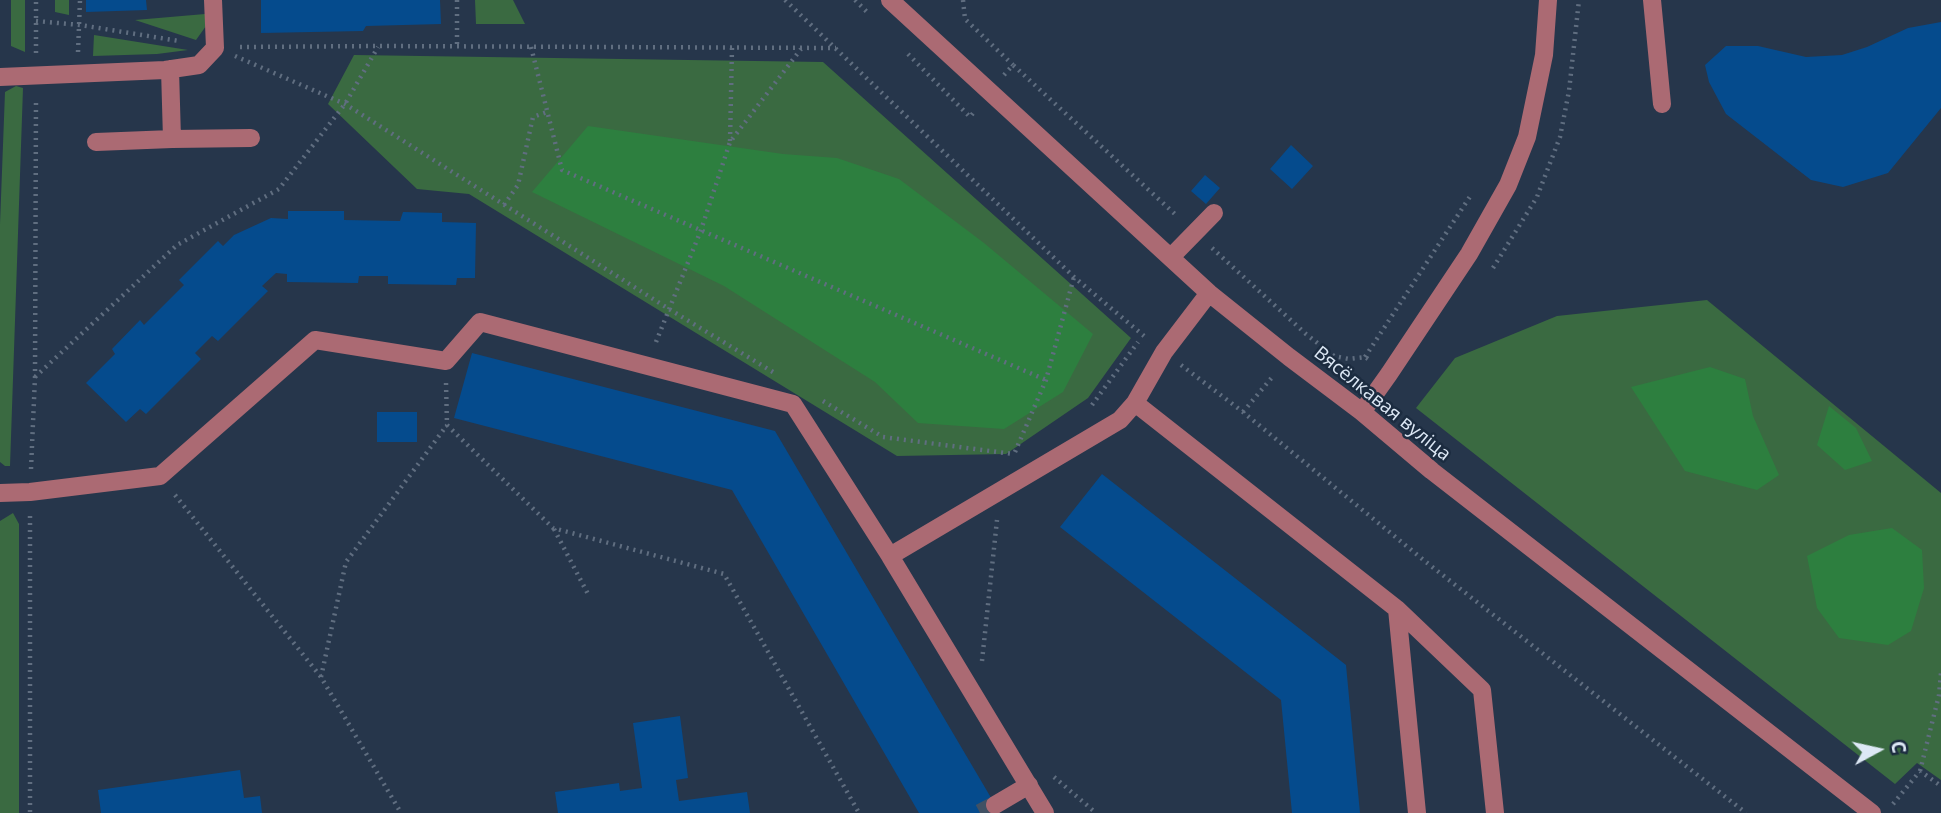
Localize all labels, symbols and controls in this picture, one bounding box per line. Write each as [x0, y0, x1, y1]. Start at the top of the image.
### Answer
street label: Вясёлкавая вуліца [1309, 342, 1455, 466]
north arrow [1843, 715, 1913, 785]
text: С [1885, 739, 1913, 755]

